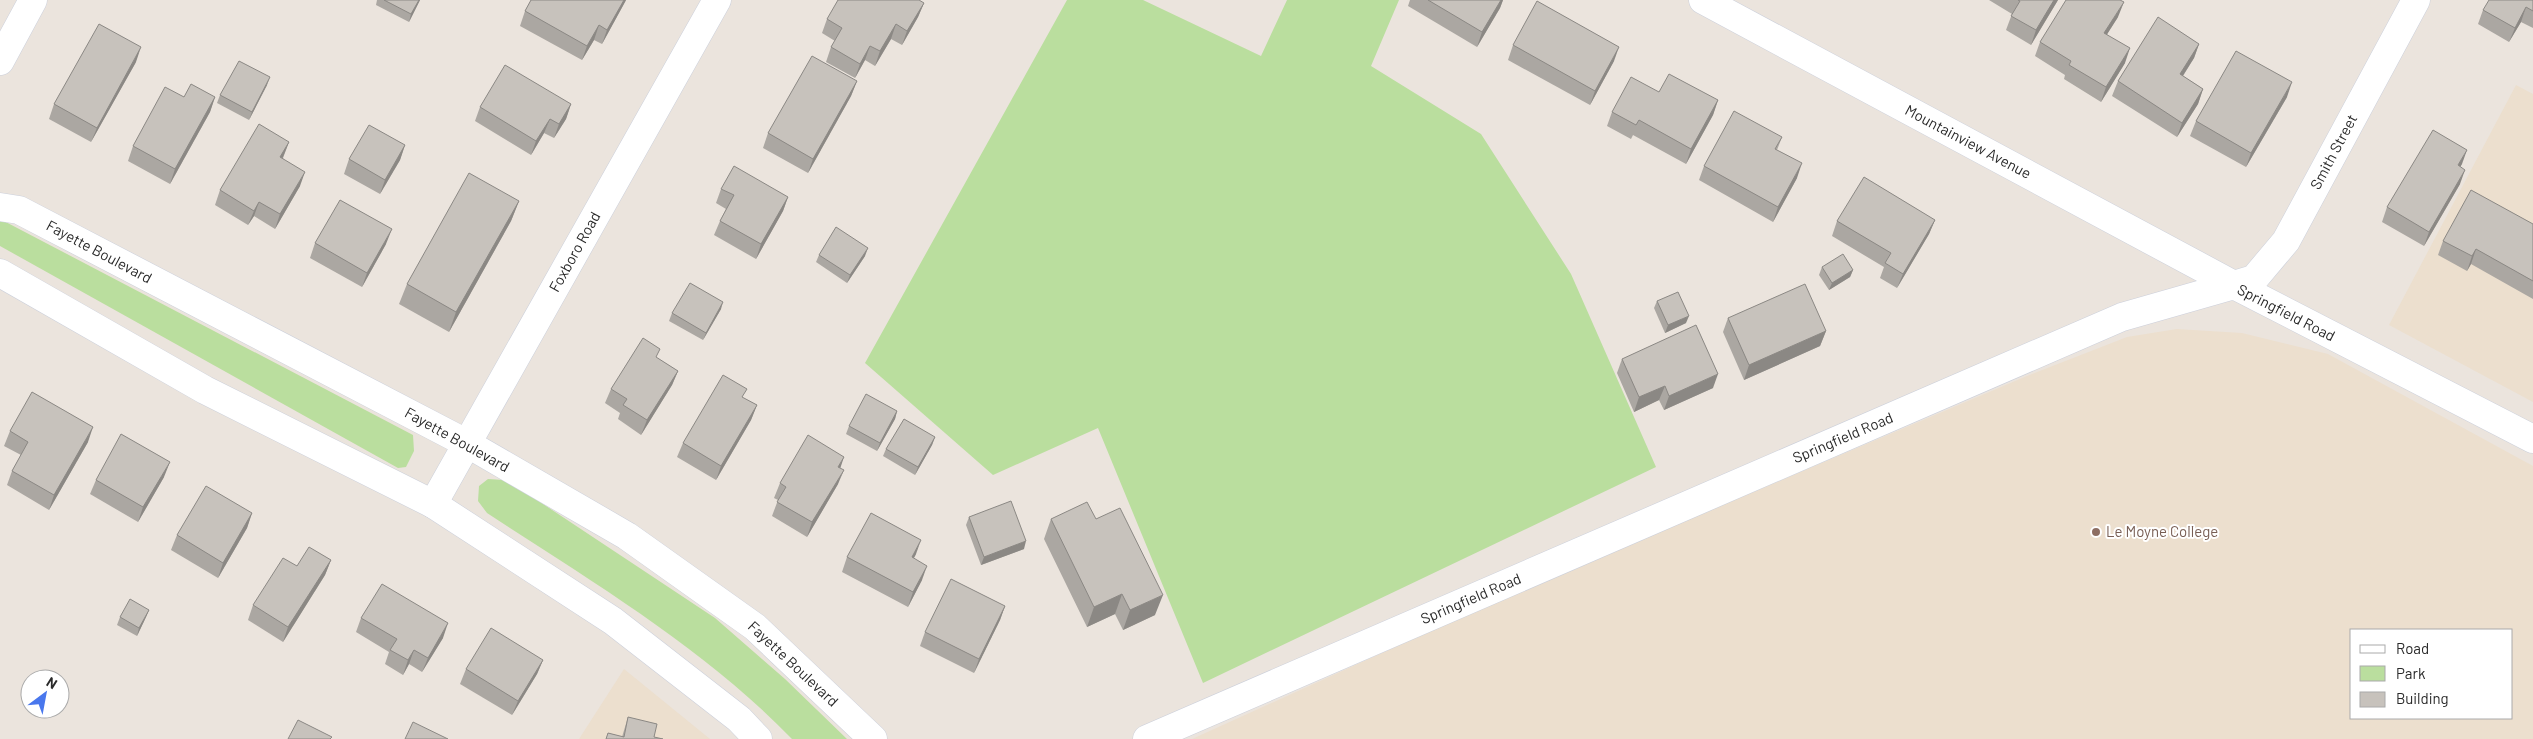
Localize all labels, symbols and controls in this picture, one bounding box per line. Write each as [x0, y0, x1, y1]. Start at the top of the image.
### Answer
street label: Mountainview Avenue [1902, 100, 2035, 182]
street label: Smith Street [2306, 111, 2360, 192]
street label: Foxboro Road [545, 208, 604, 295]
street label: Fayette Boulevard [44, 216, 155, 287]
street label: Springfield Road [2235, 280, 2338, 345]
street label: Fayette Boulevard [402, 403, 513, 475]
street label: Springfield Road [1790, 408, 1896, 466]
place label: Le Moyne College [2106, 522, 2218, 540]
marker: Le Moyne College [2090, 526, 2102, 538]
street label: Springfield Road [1418, 569, 1524, 627]
street label: Fayette Boulevard [745, 617, 843, 710]
legend [2350, 629, 2513, 719]
text: Road [2396, 639, 2429, 657]
text: Park [2396, 664, 2426, 682]
north arrow [20, 669, 70, 719]
text: N [44, 673, 61, 692]
text: Building [2396, 689, 2449, 707]

